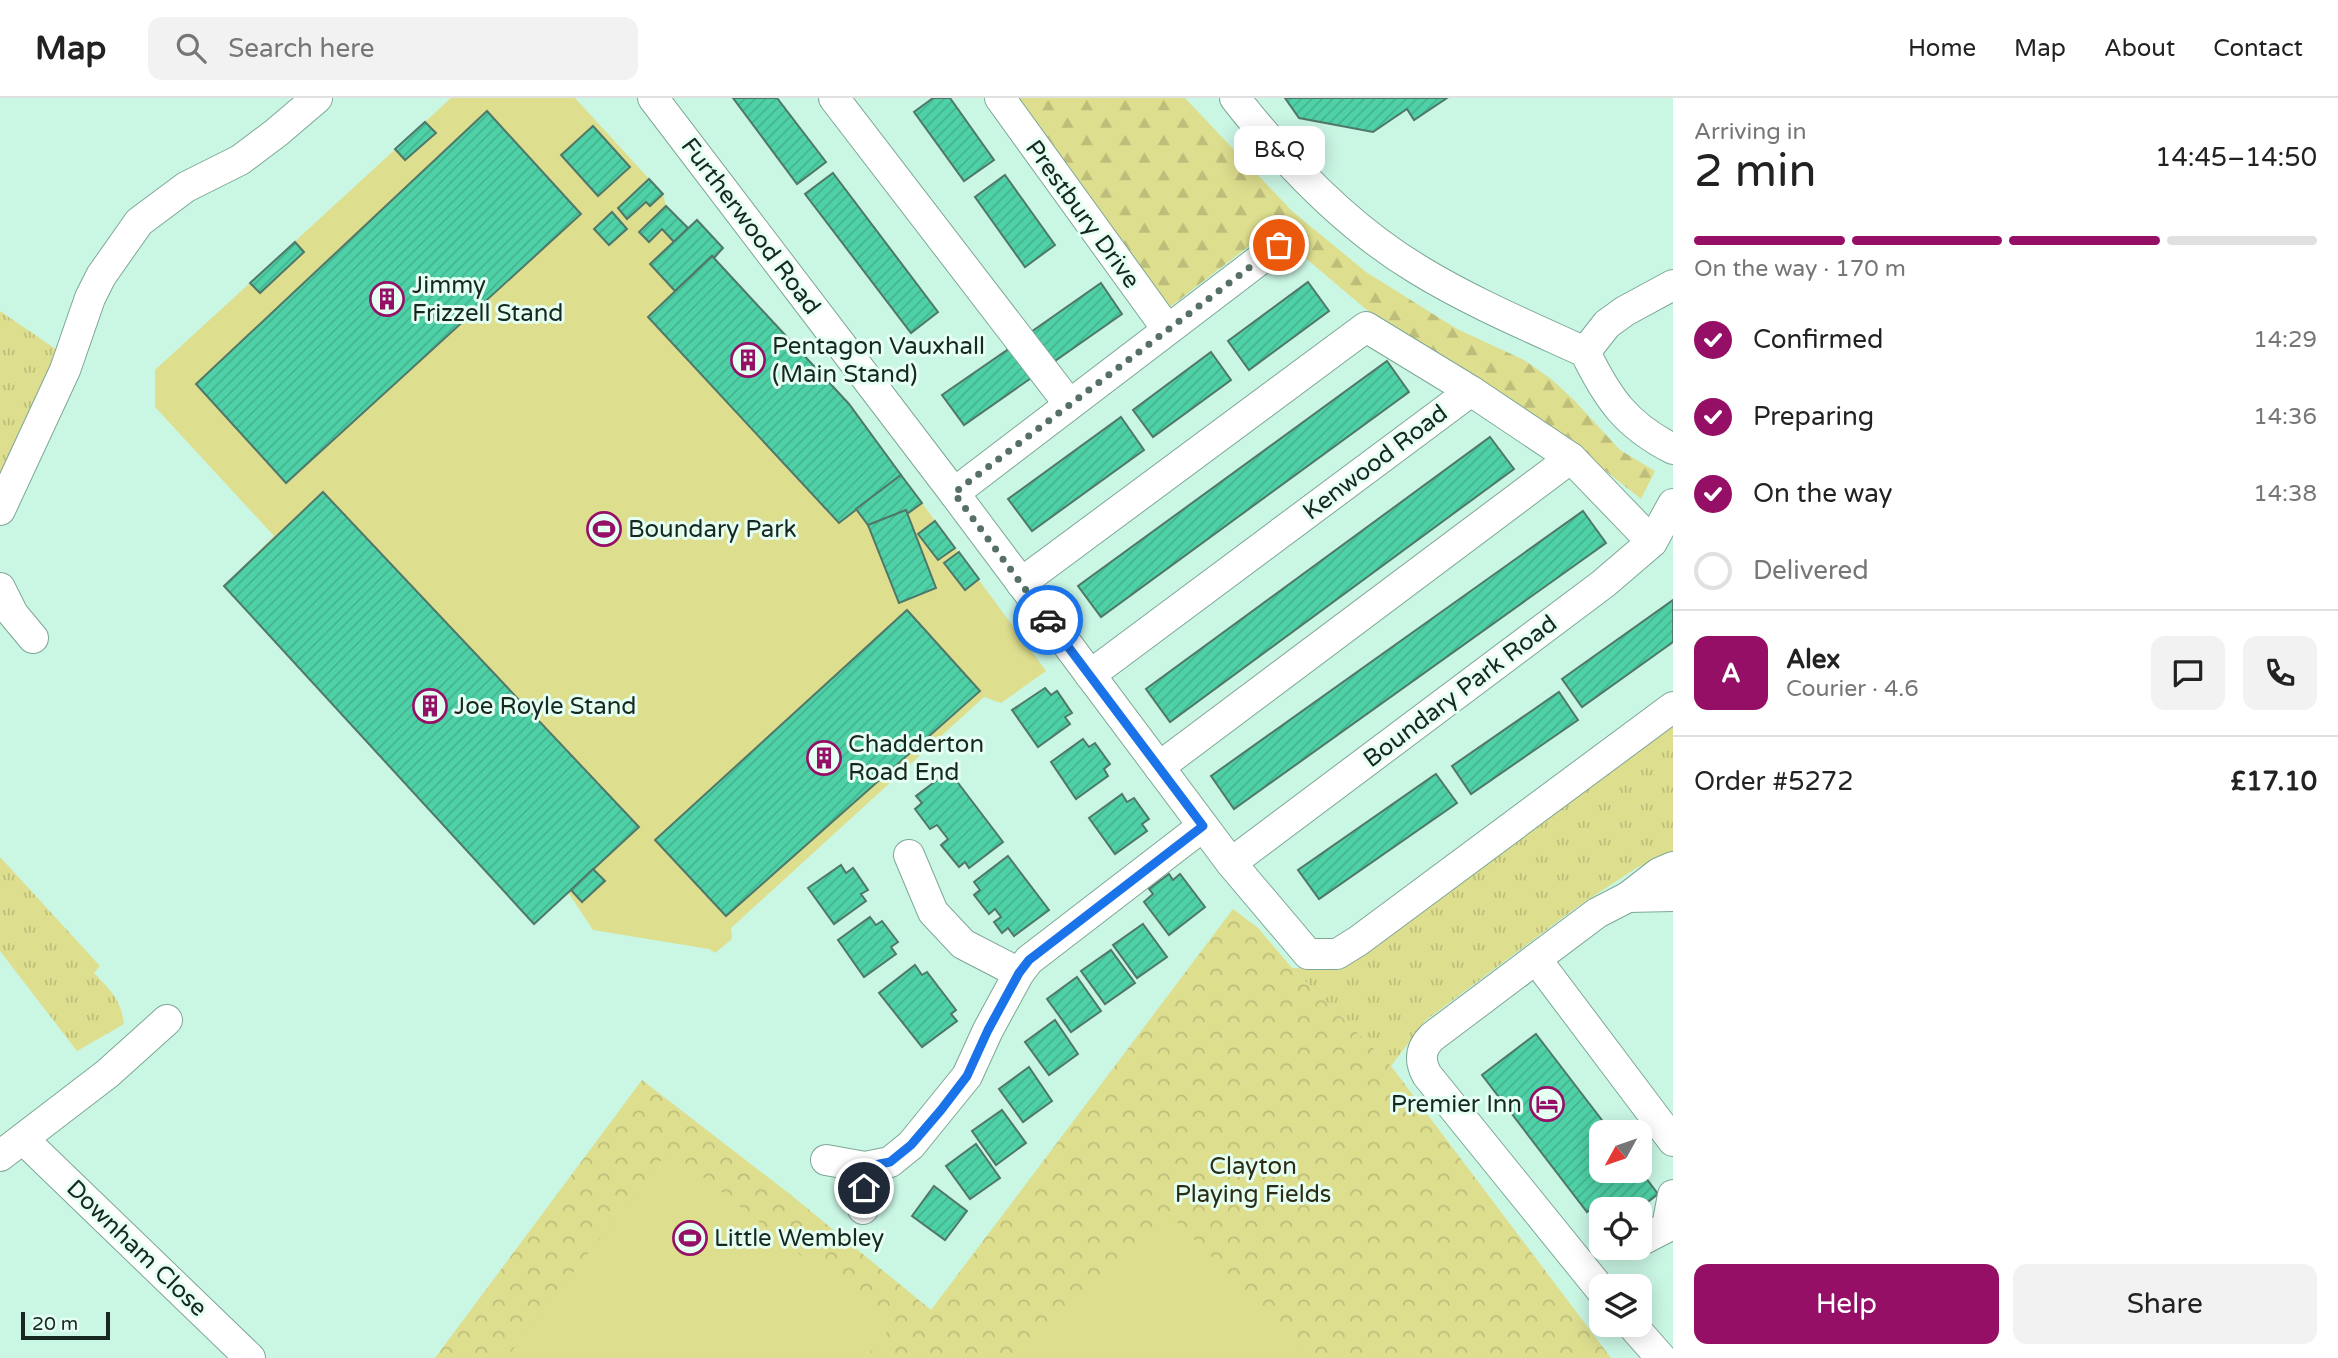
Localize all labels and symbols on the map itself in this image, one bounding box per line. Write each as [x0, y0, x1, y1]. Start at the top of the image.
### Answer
callout: B&Q [1234, 126, 1324, 175]
street label: Furtherwood Road [675, 132, 827, 320]
street label: Prestbury Drive [1019, 135, 1146, 294]
pin [1249, 215, 1309, 275]
place label: Jimmy Frizzell Stand [412, 271, 563, 328]
building icon: Jimmy Frizzell Stand [368, 280, 406, 318]
place label: Pentagon Vauxhall (Main Stand) [772, 332, 985, 389]
building icon: Pentagon Vauxhall (Main Stand) [729, 341, 767, 379]
street label: Kenwood Road [1297, 399, 1453, 526]
sports icon: Boundary Park [585, 510, 623, 548]
place label: Boundary Park [628, 515, 797, 544]
courier [1013, 585, 1083, 655]
street label: Boundary Park Road [1358, 609, 1563, 774]
building icon: Joe Royle Stand [411, 687, 449, 725]
place label: Joe Royle Stand [454, 692, 636, 721]
place label: Chadderton Road End [848, 730, 984, 787]
building icon: Chadderton Road End [805, 739, 843, 777]
hotel icon: Premier Inn [1528, 1085, 1566, 1123]
place label: Premier Inn [1391, 1090, 1522, 1119]
north arrow [1589, 1120, 1652, 1183]
park label: Clayton Playing Fields [1175, 1152, 1331, 1209]
pin [834, 1158, 894, 1218]
street label: Downham Close [60, 1174, 213, 1323]
sports icon: Little Wembley [671, 1219, 709, 1257]
place label: Little Wembley [714, 1224, 884, 1253]
scale bar [21, 1309, 110, 1341]

